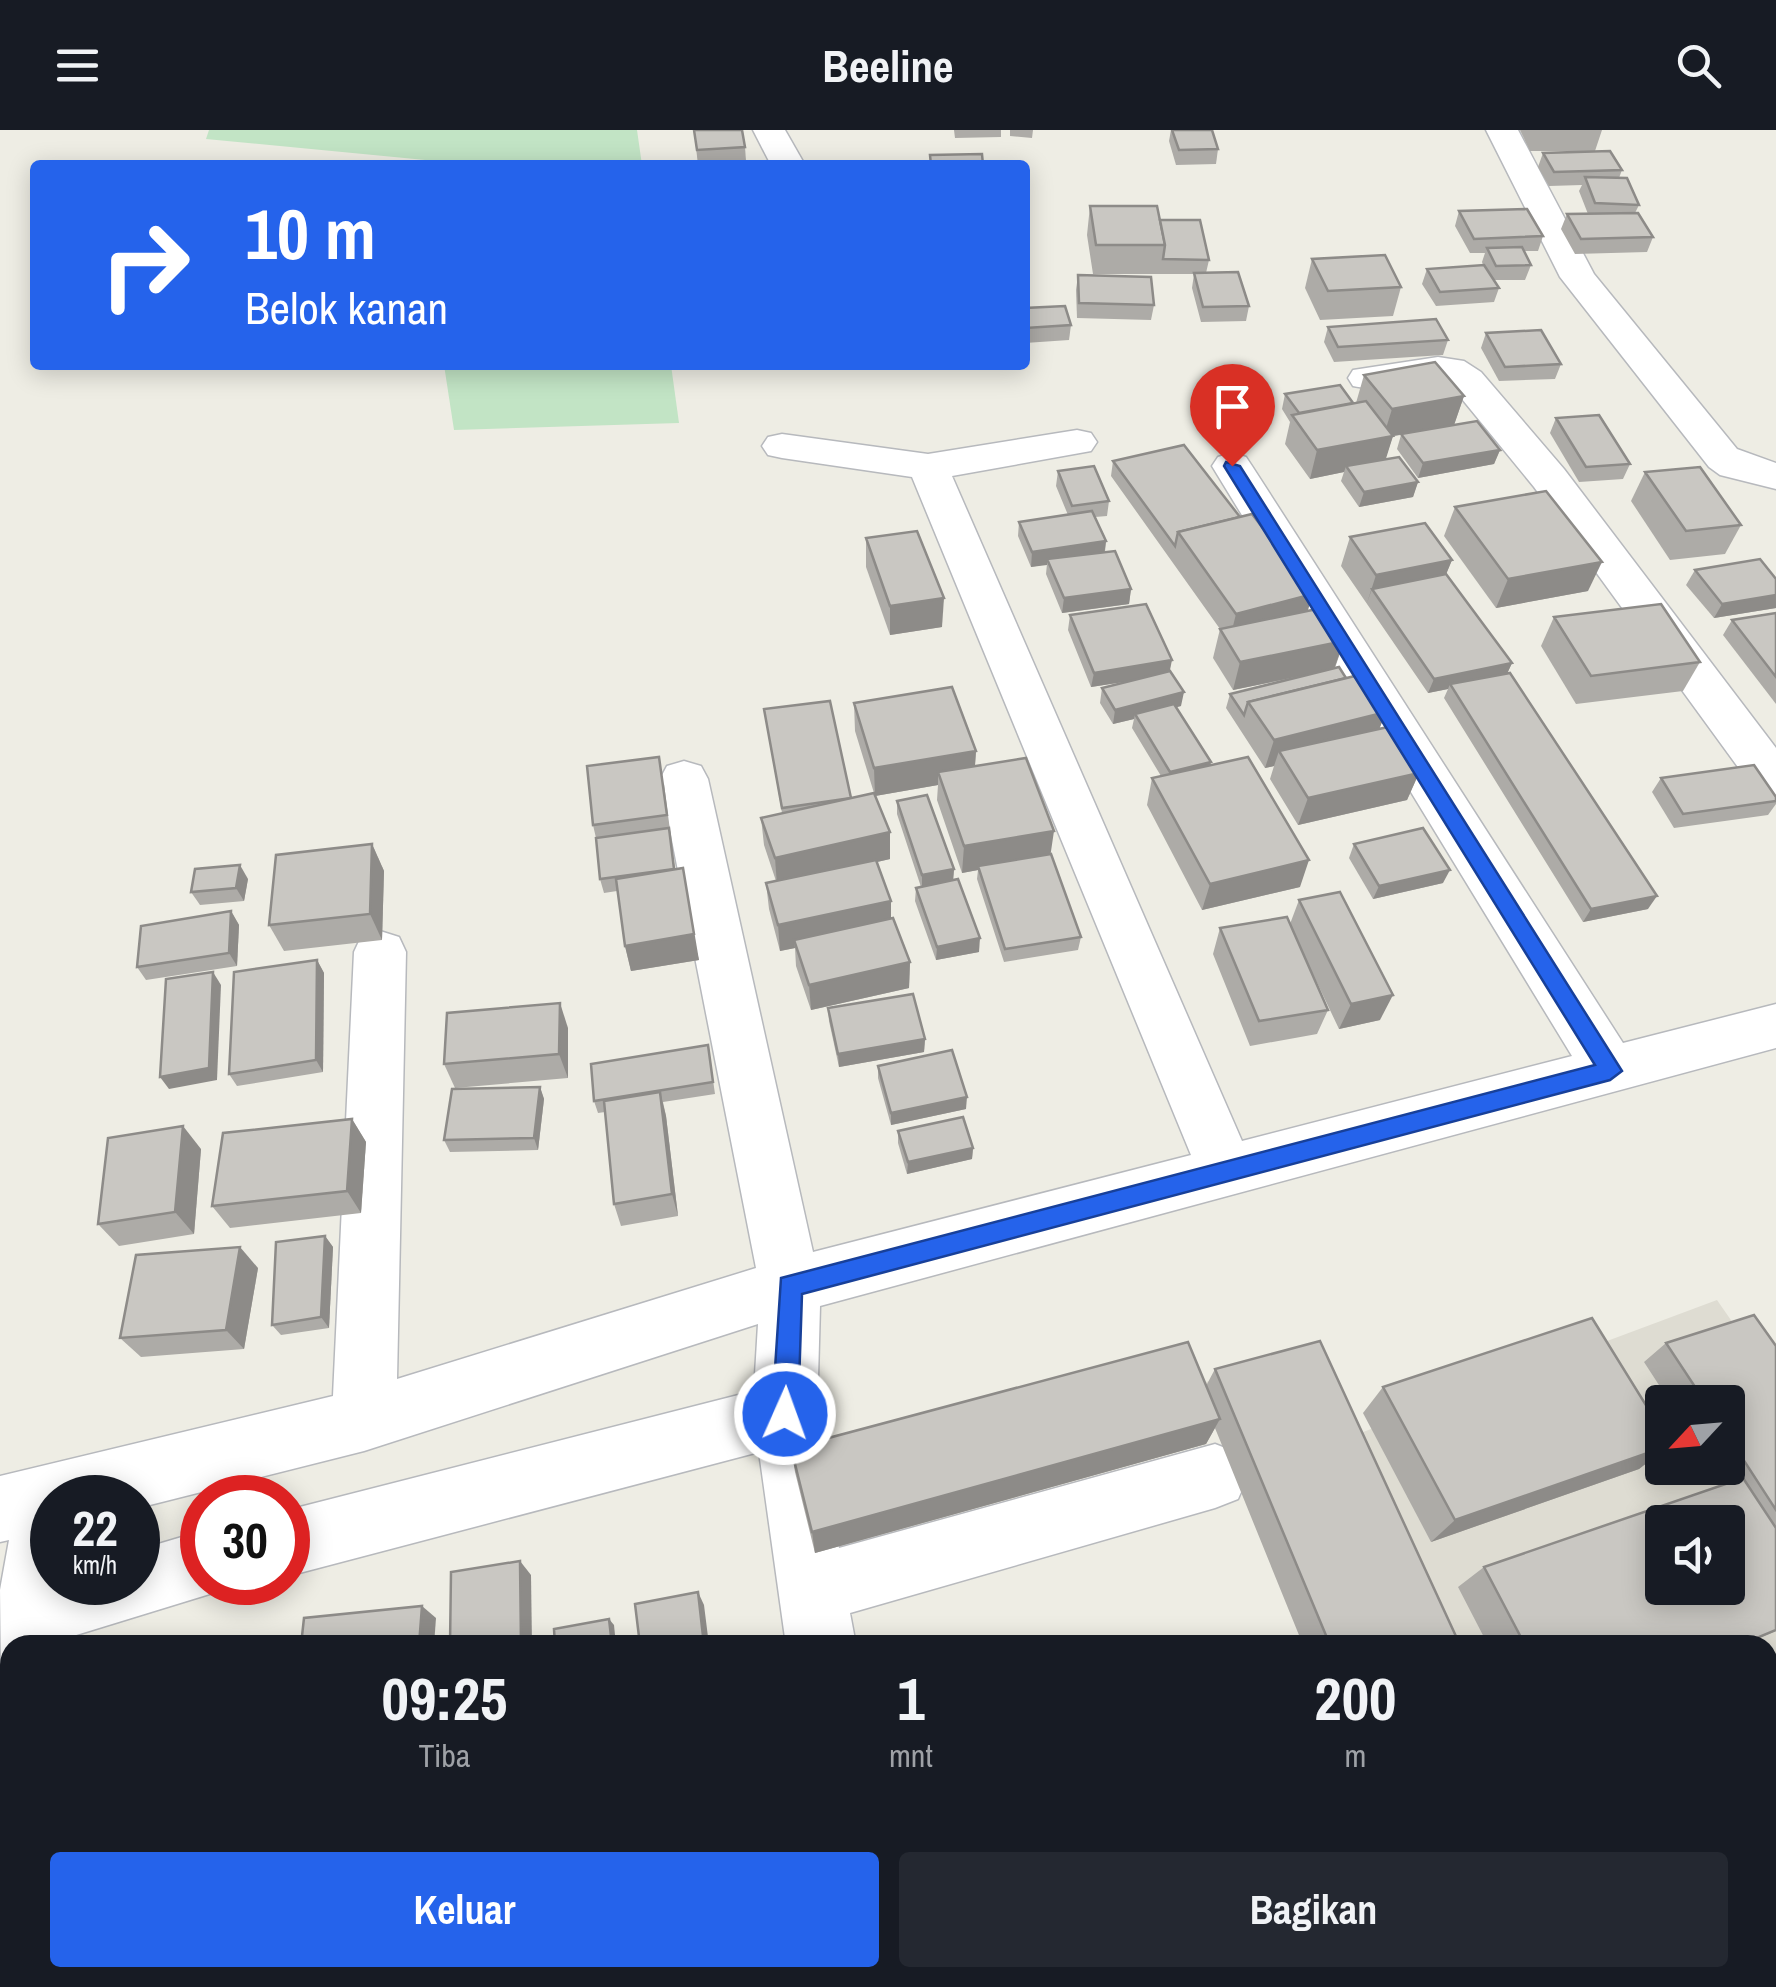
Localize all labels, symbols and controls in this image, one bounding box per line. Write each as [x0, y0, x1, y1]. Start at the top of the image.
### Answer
text: Beeline [822, 35, 954, 96]
icon: menu [50, 38, 105, 93]
icon: search [1671, 38, 1726, 93]
text: 10 m [245, 187, 376, 281]
icon: right [80, 200, 210, 330]
text: Belok kanan [245, 277, 448, 338]
pin [1190, 364, 1275, 467]
icon: arrive [1205, 379, 1260, 434]
position arrow [733, 1362, 837, 1466]
north arrow [1645, 1385, 1745, 1485]
map controls [1645, 1385, 1745, 1605]
speed limit sign: 30 [180, 1475, 310, 1605]
text: 22 [72, 1494, 118, 1562]
button: sound [1645, 1505, 1745, 1605]
text: km/h [73, 1548, 117, 1582]
text: 09:25 [382, 1658, 507, 1739]
text: 1 [897, 1658, 925, 1739]
text: 200 [1314, 1658, 1396, 1739]
text: Tiba [419, 1734, 470, 1777]
text: mnt [889, 1734, 933, 1777]
text: m [1344, 1734, 1366, 1777]
button: Keluar [50, 1852, 879, 1967]
button: Bagikan [899, 1852, 1728, 1967]

